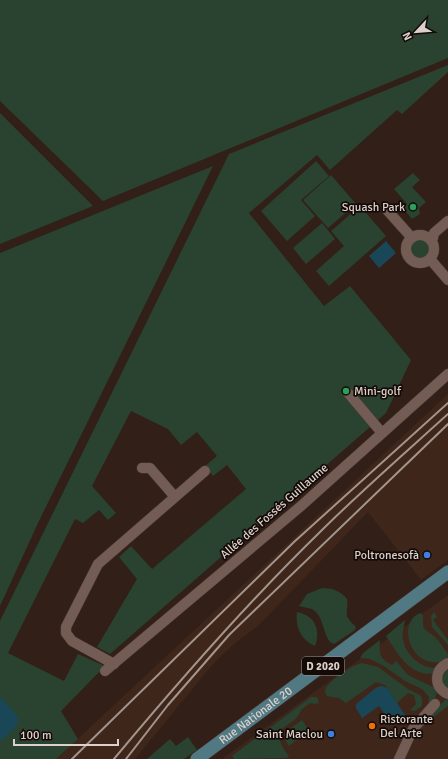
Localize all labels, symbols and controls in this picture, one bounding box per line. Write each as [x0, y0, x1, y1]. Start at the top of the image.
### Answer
north arrow [396, 12, 436, 52]
text: N [400, 30, 415, 42]
place label: Squash Park [342, 200, 405, 215]
marker: Squash Park [408, 202, 418, 212]
place label: Mini-golf [354, 384, 402, 399]
marker: Mini-golf [341, 386, 351, 396]
street label: Allée des Fossés Guillaume [217, 460, 331, 562]
place label: Poltronesofà [354, 548, 419, 563]
marker: Poltronesofà [422, 550, 432, 560]
road number: D 2020 [302, 657, 344, 675]
street label: Rue Nationale 20 [216, 684, 296, 748]
place label: Ristorante Del Arte [380, 712, 433, 741]
scale bar [14, 721, 118, 747]
marker: Ristorante Del Arte [367, 721, 377, 731]
place label: Saint Maclou [256, 727, 323, 742]
text: 100 m [20, 728, 52, 743]
marker: Saint Maclou [326, 729, 336, 739]

